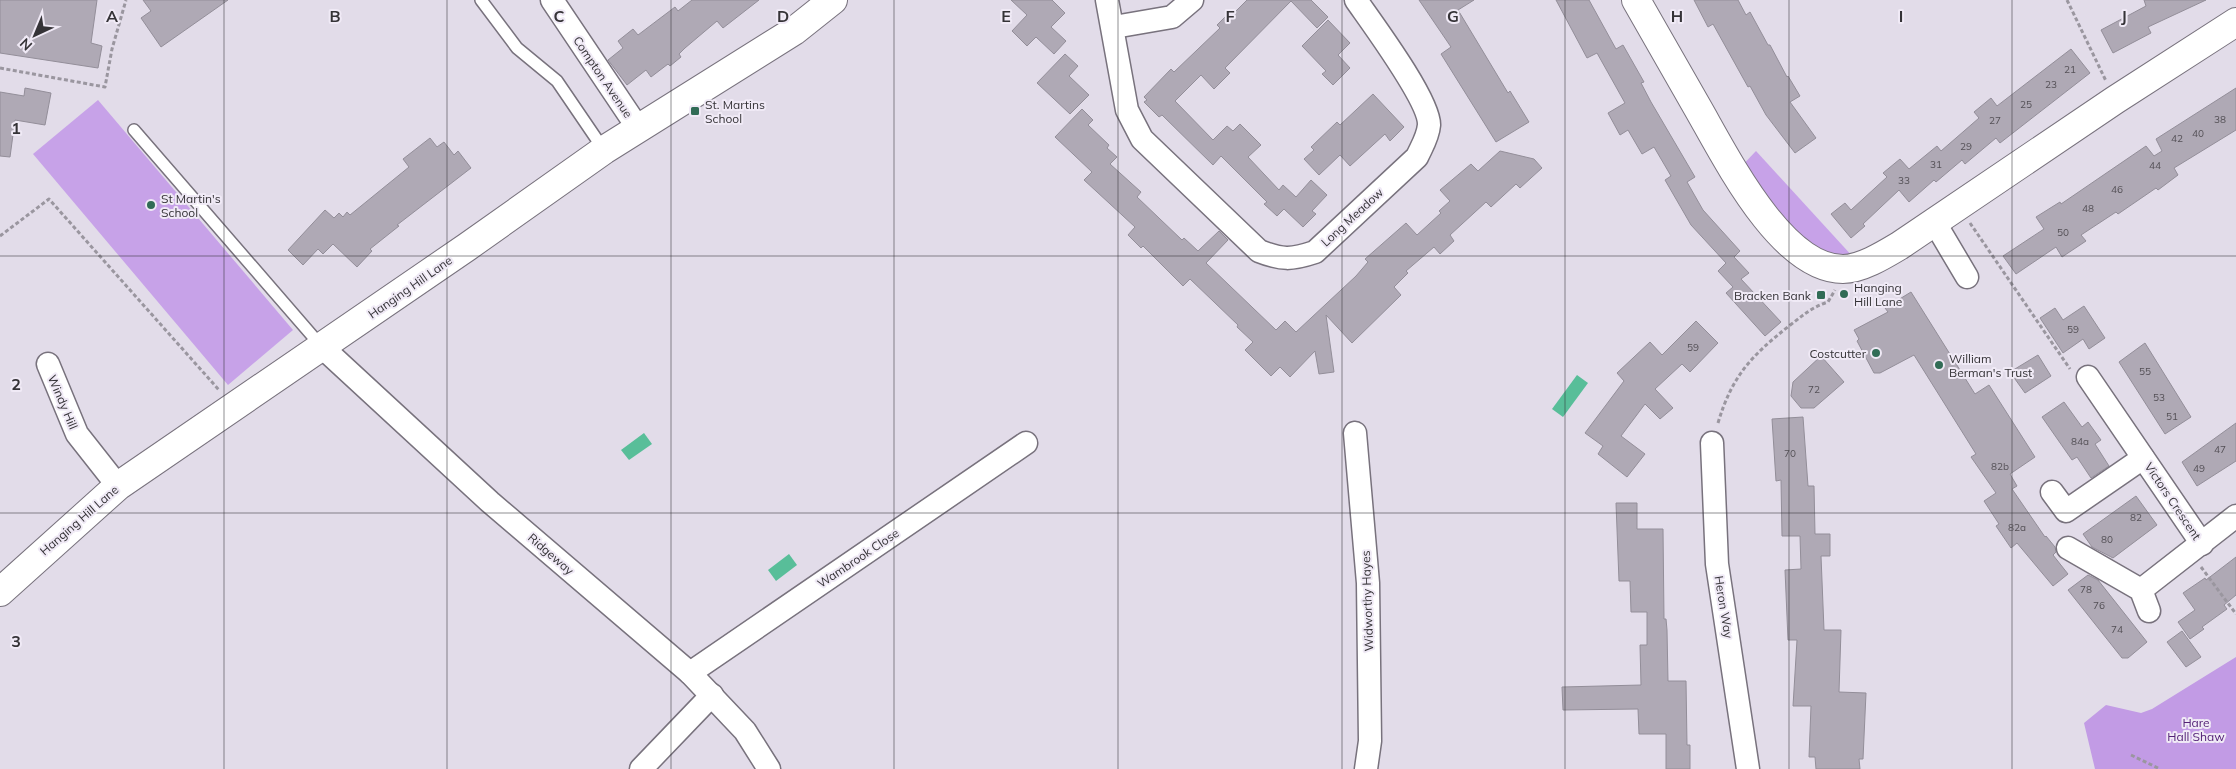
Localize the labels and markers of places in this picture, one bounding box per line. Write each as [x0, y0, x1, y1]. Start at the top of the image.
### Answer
place label: St. Martins School [705, 97, 765, 126]
marker: St. Martins School [689, 105, 701, 117]
place label: St Martin's School [161, 191, 221, 220]
marker: St Martin's School [145, 199, 157, 211]
place label: Hanging Hill Lane [1854, 280, 1902, 309]
place label: Bracken Bank [1734, 288, 1812, 303]
marker: Hanging Hill Lane [1838, 288, 1850, 300]
marker: Bracken Bank [1815, 289, 1827, 301]
place label: Costcutter [1809, 346, 1867, 361]
marker: Costcutter [1870, 347, 1882, 359]
place label: William Berman's Trust [1949, 351, 2032, 380]
marker: William Berman's Trust [1933, 359, 1945, 371]

